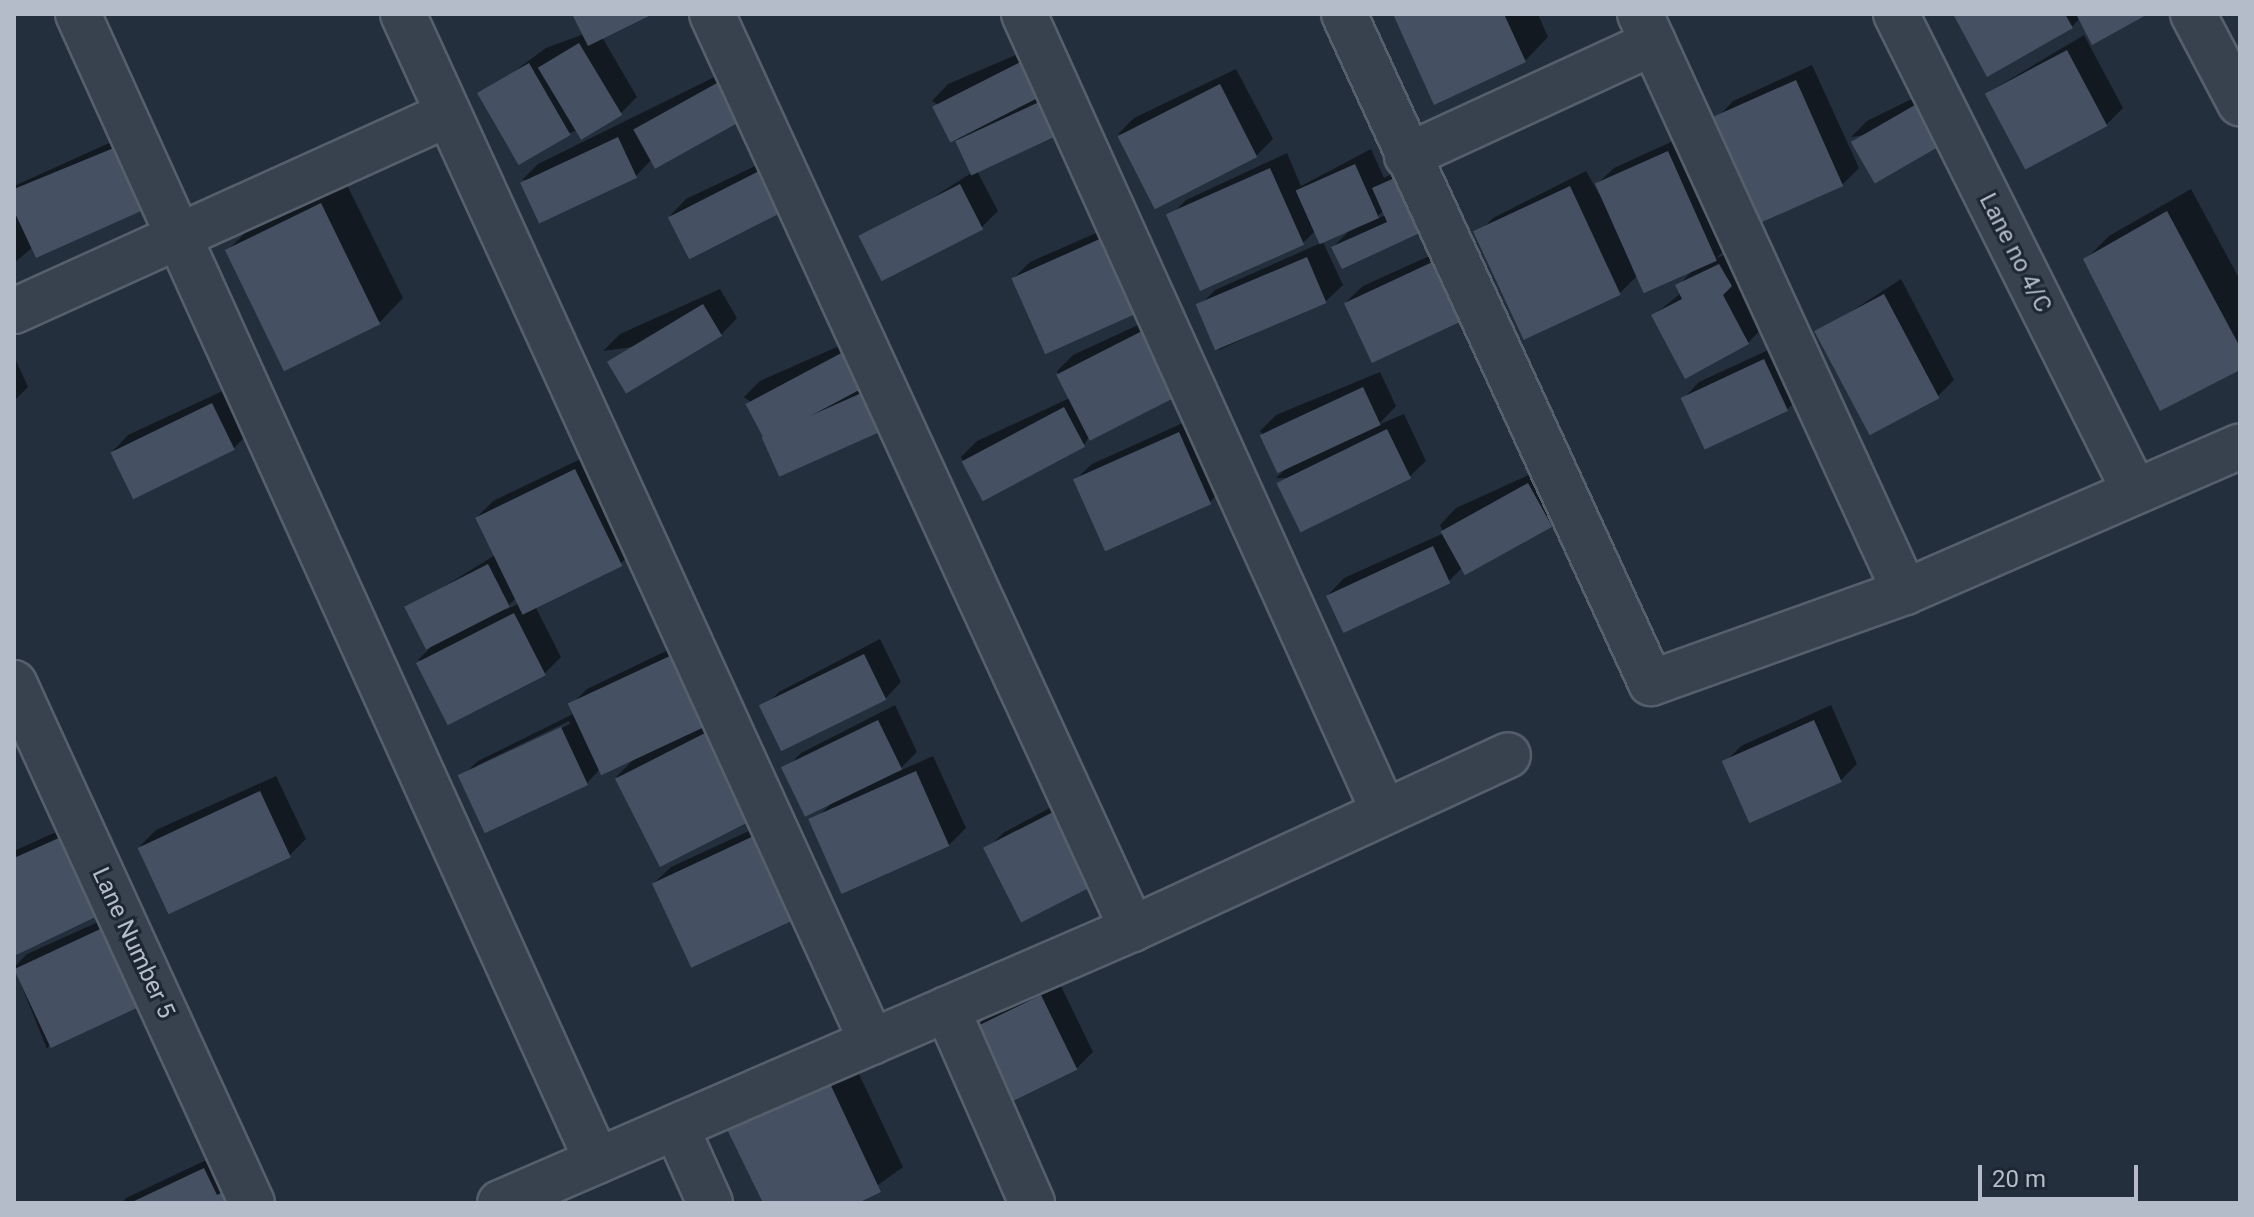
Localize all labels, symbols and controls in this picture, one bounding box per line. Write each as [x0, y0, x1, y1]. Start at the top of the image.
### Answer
street label: Lane no 4/C [1973, 189, 2057, 317]
street label: Lane Number 5 [85, 863, 181, 1023]
scale bar [1982, 1149, 2142, 1199]
text: 20 m [1992, 1165, 2046, 1193]

